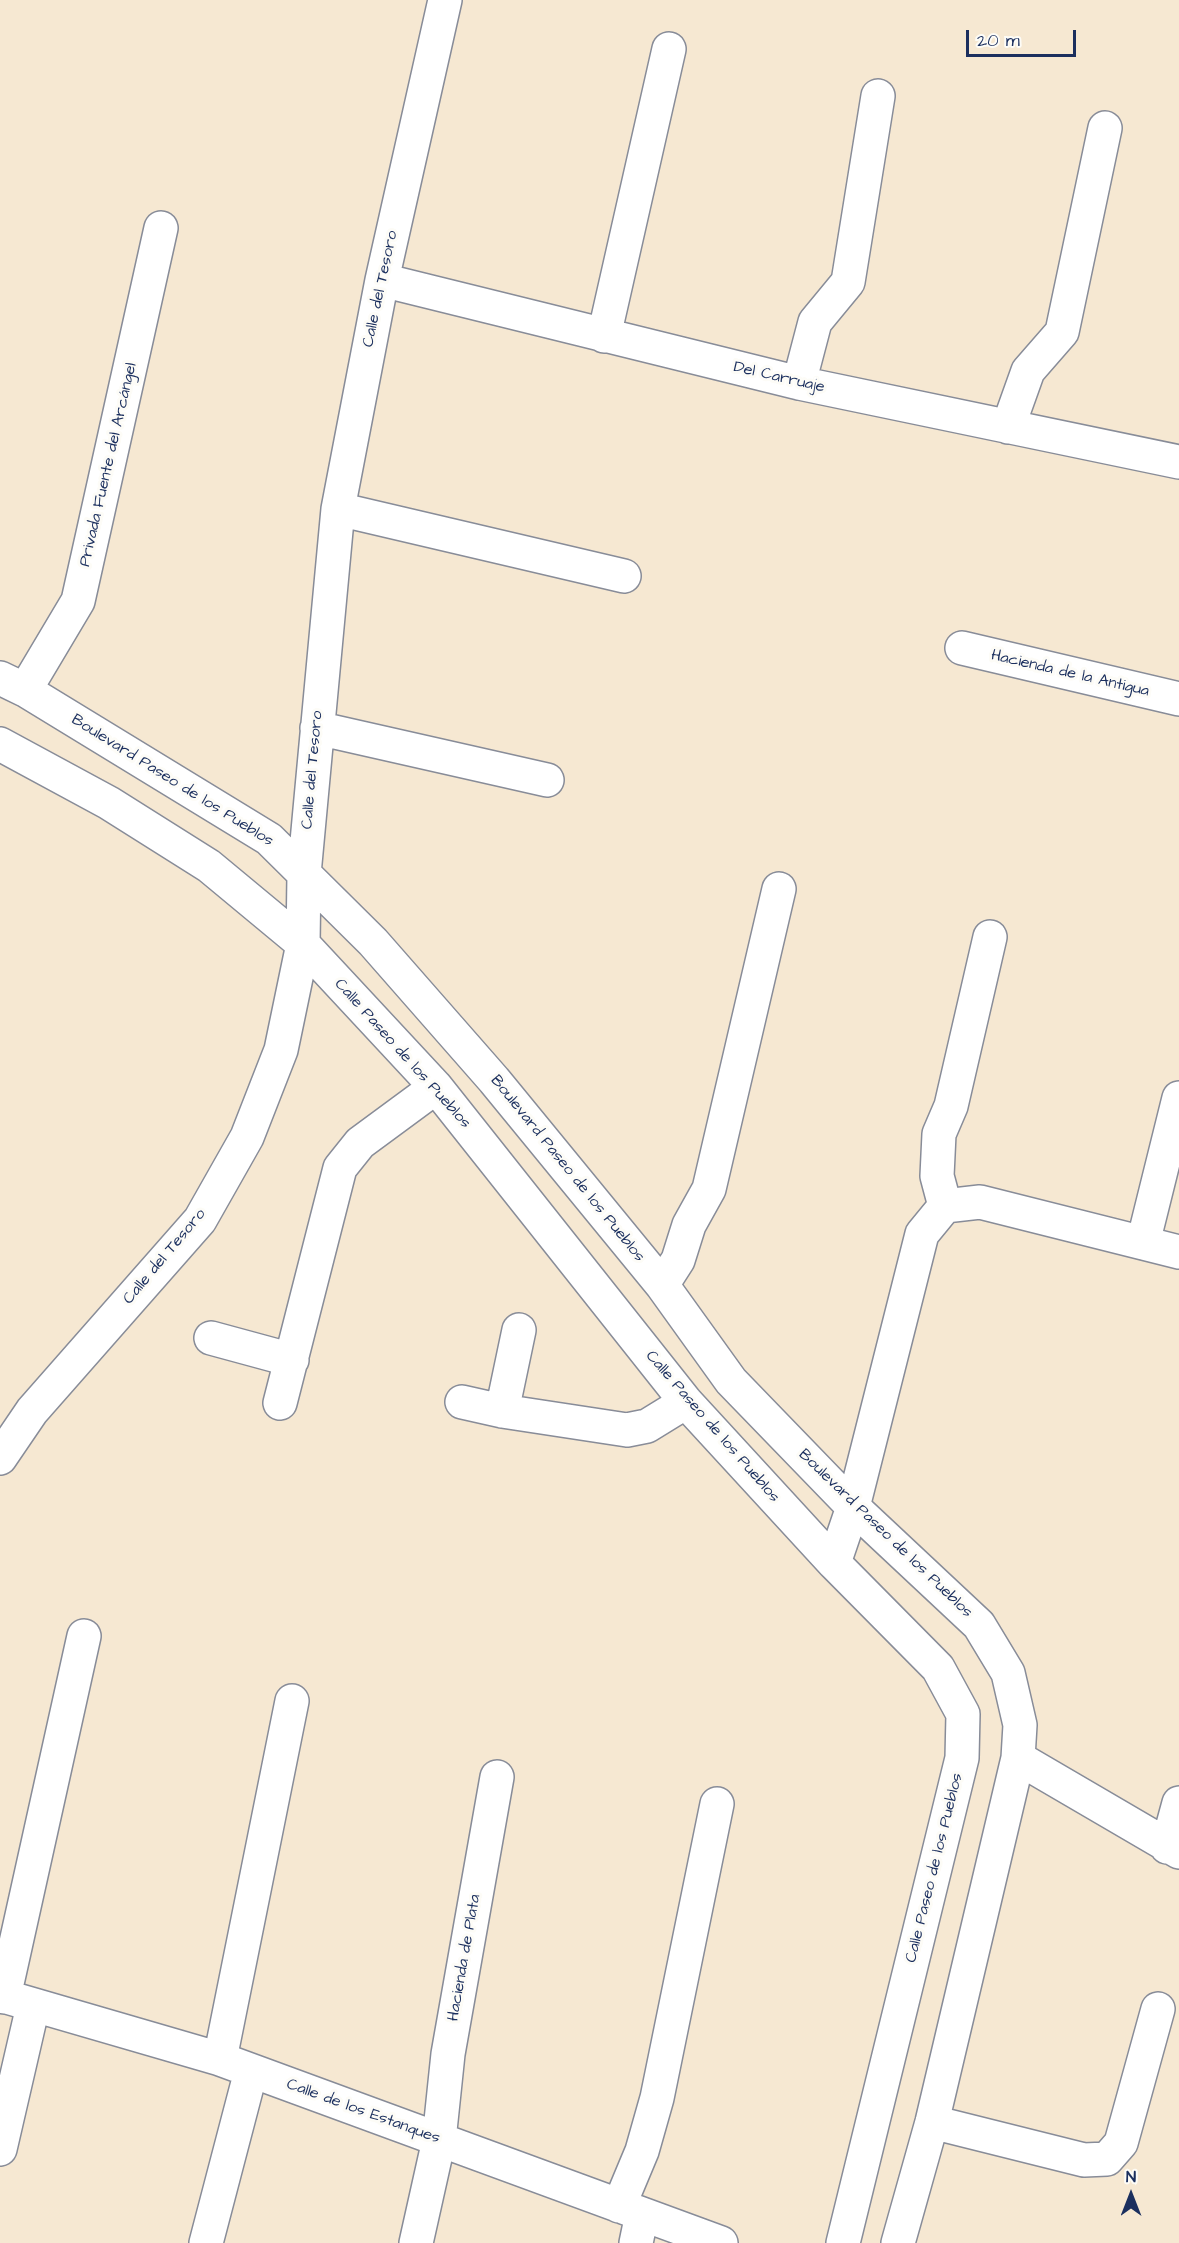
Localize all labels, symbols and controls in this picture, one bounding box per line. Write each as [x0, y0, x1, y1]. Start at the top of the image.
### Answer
scale bar [969, 18, 1078, 56]
text: 20 m [977, 28, 1020, 53]
street label: Calle del Tesoro [359, 229, 403, 349]
street label: Del Carruaje [732, 358, 826, 398]
street label: Privada Fuente del Arcángel [76, 361, 142, 569]
street label: Hacienda de la Antigua [989, 646, 1151, 702]
street label: Calle del Tesoro [298, 710, 328, 830]
street label: Boulevard Paseo de los Pueblos [67, 711, 277, 851]
street label: Calle Paseo de los Pueblos [330, 975, 474, 1133]
street label: Boulevard Paseo de los Pueblos [486, 1072, 648, 1266]
street label: Calle del Tesoro [119, 1205, 211, 1309]
street label: Calle Paseo de los Pueblos [641, 1347, 783, 1507]
street label: Boulevard Paseo de los Pueblos [794, 1446, 976, 1622]
street label: Calle Paseo de los Pueblos [902, 1771, 968, 1965]
street label: Hacienda de Plata [444, 1893, 486, 2023]
street label: Calle de los Estanques [284, 2075, 442, 2149]
north arrow [1101, 2165, 1161, 2225]
text: N [1126, 2166, 1136, 2188]

